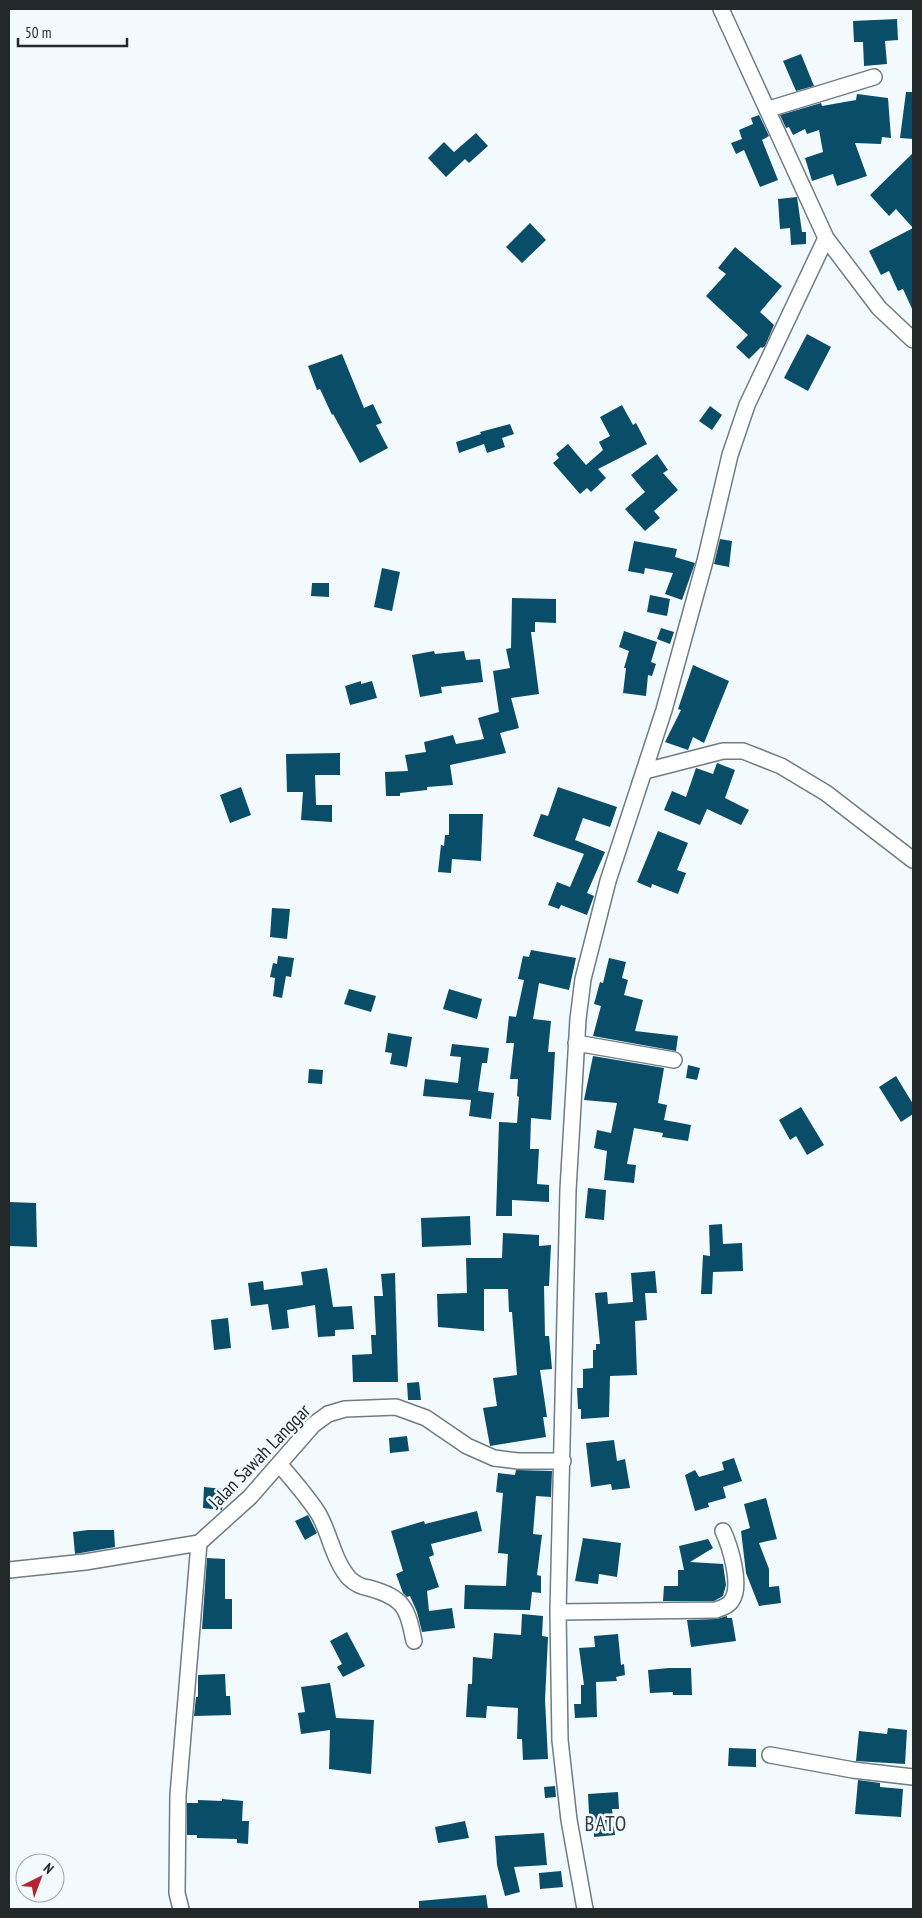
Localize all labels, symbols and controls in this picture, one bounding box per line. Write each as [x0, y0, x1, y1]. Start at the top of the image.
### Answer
scale bar [18, 15, 126, 47]
text: 50 m [25, 23, 51, 42]
street label: Jalan Sawah Langgar [202, 1398, 316, 1514]
district label: BATO [585, 1810, 627, 1837]
north arrow [15, 1853, 65, 1903]
text: N [40, 1859, 58, 1878]

